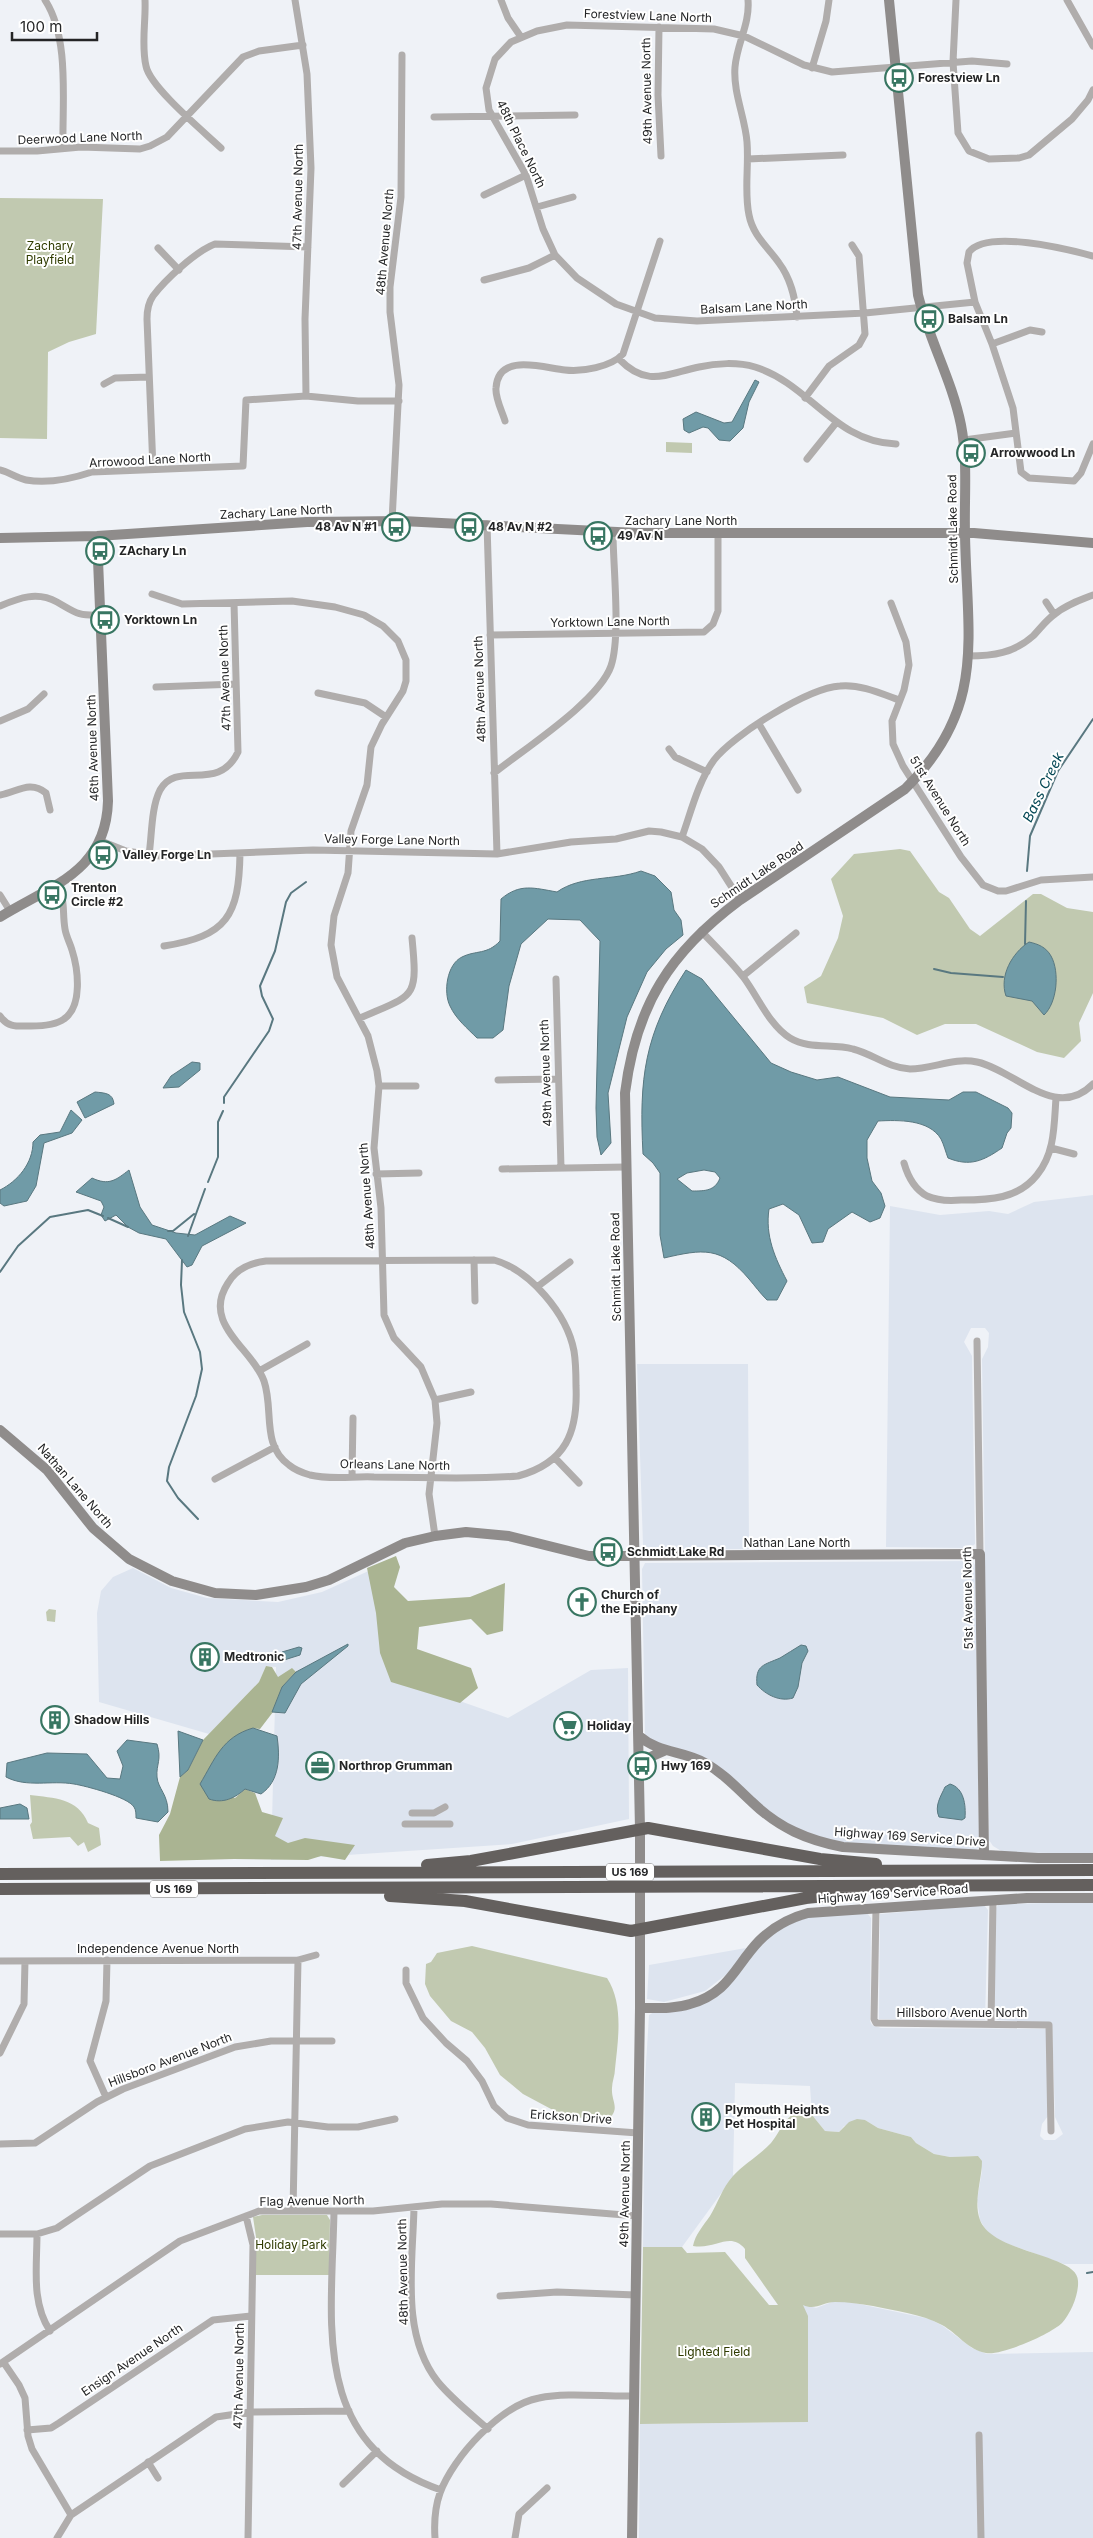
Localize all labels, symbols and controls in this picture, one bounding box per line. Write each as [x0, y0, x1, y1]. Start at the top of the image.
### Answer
street label: Forestview Lane North [584, 6, 712, 25]
scale bar [12, 10, 98, 42]
text: 100 m [20, 17, 62, 36]
street label: 49th Avenue North [638, 37, 655, 145]
bus stop icon: Forestview Ln [884, 63, 914, 93]
place label: Forestview Ln [918, 70, 1000, 85]
street label: 48th Place North [494, 97, 549, 190]
street label: Deerwood Lane North [17, 128, 143, 147]
street label: 47th Avenue North [289, 144, 306, 250]
street label: 48th Avenue North [372, 188, 397, 296]
park label: Zachary Playfield [26, 238, 74, 267]
street label: Balsam Lane North [700, 296, 808, 317]
bus stop icon: Balsam Ln [914, 304, 944, 334]
place label: Balsam Ln [948, 311, 1008, 326]
bus stop icon: Arrowwood Ln [956, 438, 986, 468]
place label: Arrowwood Ln [990, 445, 1075, 460]
street label: Arrowood Lane North [89, 449, 211, 470]
street label: Schmidt Lake Road [944, 474, 961, 584]
street label: Zachary Lane North [219, 501, 333, 522]
bus stop icon: 48 Av N #1 [381, 512, 411, 542]
bus stop icon: 48 Av N #2 [454, 512, 484, 542]
street label: Zachary Lane North [625, 513, 737, 528]
place label: 48 Av N #1 [315, 519, 377, 534]
place label: 48 Av N #2 [488, 519, 552, 534]
bus stop icon: 49 Av N [583, 521, 613, 551]
place label: 49 Av N [617, 528, 663, 543]
bus stop icon: ZAchary Ln [85, 536, 115, 566]
place label: ZAchary Ln [119, 543, 187, 558]
bus stop icon: Yorktown Ln [90, 605, 120, 635]
place label: Yorktown Ln [124, 612, 197, 627]
street label: Yorktown Lane North [550, 613, 670, 630]
street label: 47th Avenue North [215, 625, 234, 731]
street label: 48th Avenue North [470, 635, 489, 743]
street label: 46th Avenue North [83, 694, 102, 802]
water label: Bass Creek [1018, 749, 1067, 824]
street label: 51st Avenue North [907, 753, 974, 849]
street label: Valley Forge Lane North [324, 831, 460, 848]
street label: Schmidt Lake Road [707, 838, 806, 911]
bus stop icon: Valley Forge Ln [88, 840, 118, 870]
place label: Valley Forge Ln [122, 847, 211, 862]
bus stop icon: Trenton Circle #2 [37, 880, 67, 910]
place label: Trenton Circle #2 [71, 880, 123, 909]
street label: 49th Avenue North [536, 1019, 555, 1127]
street label: 48th Avenue North [355, 1142, 378, 1250]
street label: Schmidt Lake Road [607, 1212, 624, 1322]
street label: Nathan Lane North [35, 1440, 116, 1531]
street label: Orleans Lane North [340, 1456, 450, 1473]
street label: Nathan Lane North [744, 1535, 850, 1550]
bus stop icon: Schmidt Lake Rd [593, 1537, 623, 1567]
place label: Schmidt Lake Rd [627, 1544, 724, 1559]
street label: 51st Avenue North [959, 1546, 976, 1650]
church icon: Church of the Epiphany [567, 1587, 597, 1617]
place label: Church of the Epiphany [601, 1587, 678, 1616]
building icon: Medtronic [190, 1642, 220, 1672]
place label: Medtronic [224, 1649, 284, 1664]
building icon: Shadow Hills [40, 1705, 70, 1735]
supermarket icon: Holiday [553, 1711, 583, 1741]
place label: Shadow Hills [74, 1712, 150, 1727]
place label: Holiday [587, 1718, 632, 1733]
office icon: Northrop Grumman [305, 1751, 335, 1781]
bus stop icon: Hwy 169 [627, 1751, 657, 1781]
place label: Northrop Grumman [339, 1758, 453, 1773]
place label: Hwy 169 [661, 1758, 711, 1773]
street label: Highway 169 Service Drive [834, 1824, 986, 1849]
road number: US 169 [606, 1864, 654, 1880]
road number: US 169 [150, 1880, 198, 1898]
street label: Highway 169 Service Road [817, 1881, 969, 1906]
street label: Independence Avenue North [77, 1941, 239, 1956]
street label: Hillsboro Avenue North [897, 2005, 1027, 2020]
street label: Hillsboro Avenue North [106, 2029, 234, 2090]
building icon: Plymouth Heights Pet Hospital [691, 2102, 721, 2132]
place label: Plymouth Heights Pet Hospital [725, 2102, 830, 2131]
street label: Erickson Drive [530, 2106, 612, 2127]
street label: 49th Avenue North [616, 2140, 633, 2248]
street label: Flag Avenue North [259, 2192, 365, 2209]
street label: 48th Avenue North [394, 2218, 411, 2326]
park label: Holiday Park [255, 2237, 327, 2252]
street label: Ensign Avenue North [78, 2320, 185, 2399]
street label: 47th Avenue North [230, 2323, 247, 2429]
park label: Lighted Field [678, 2344, 750, 2359]

